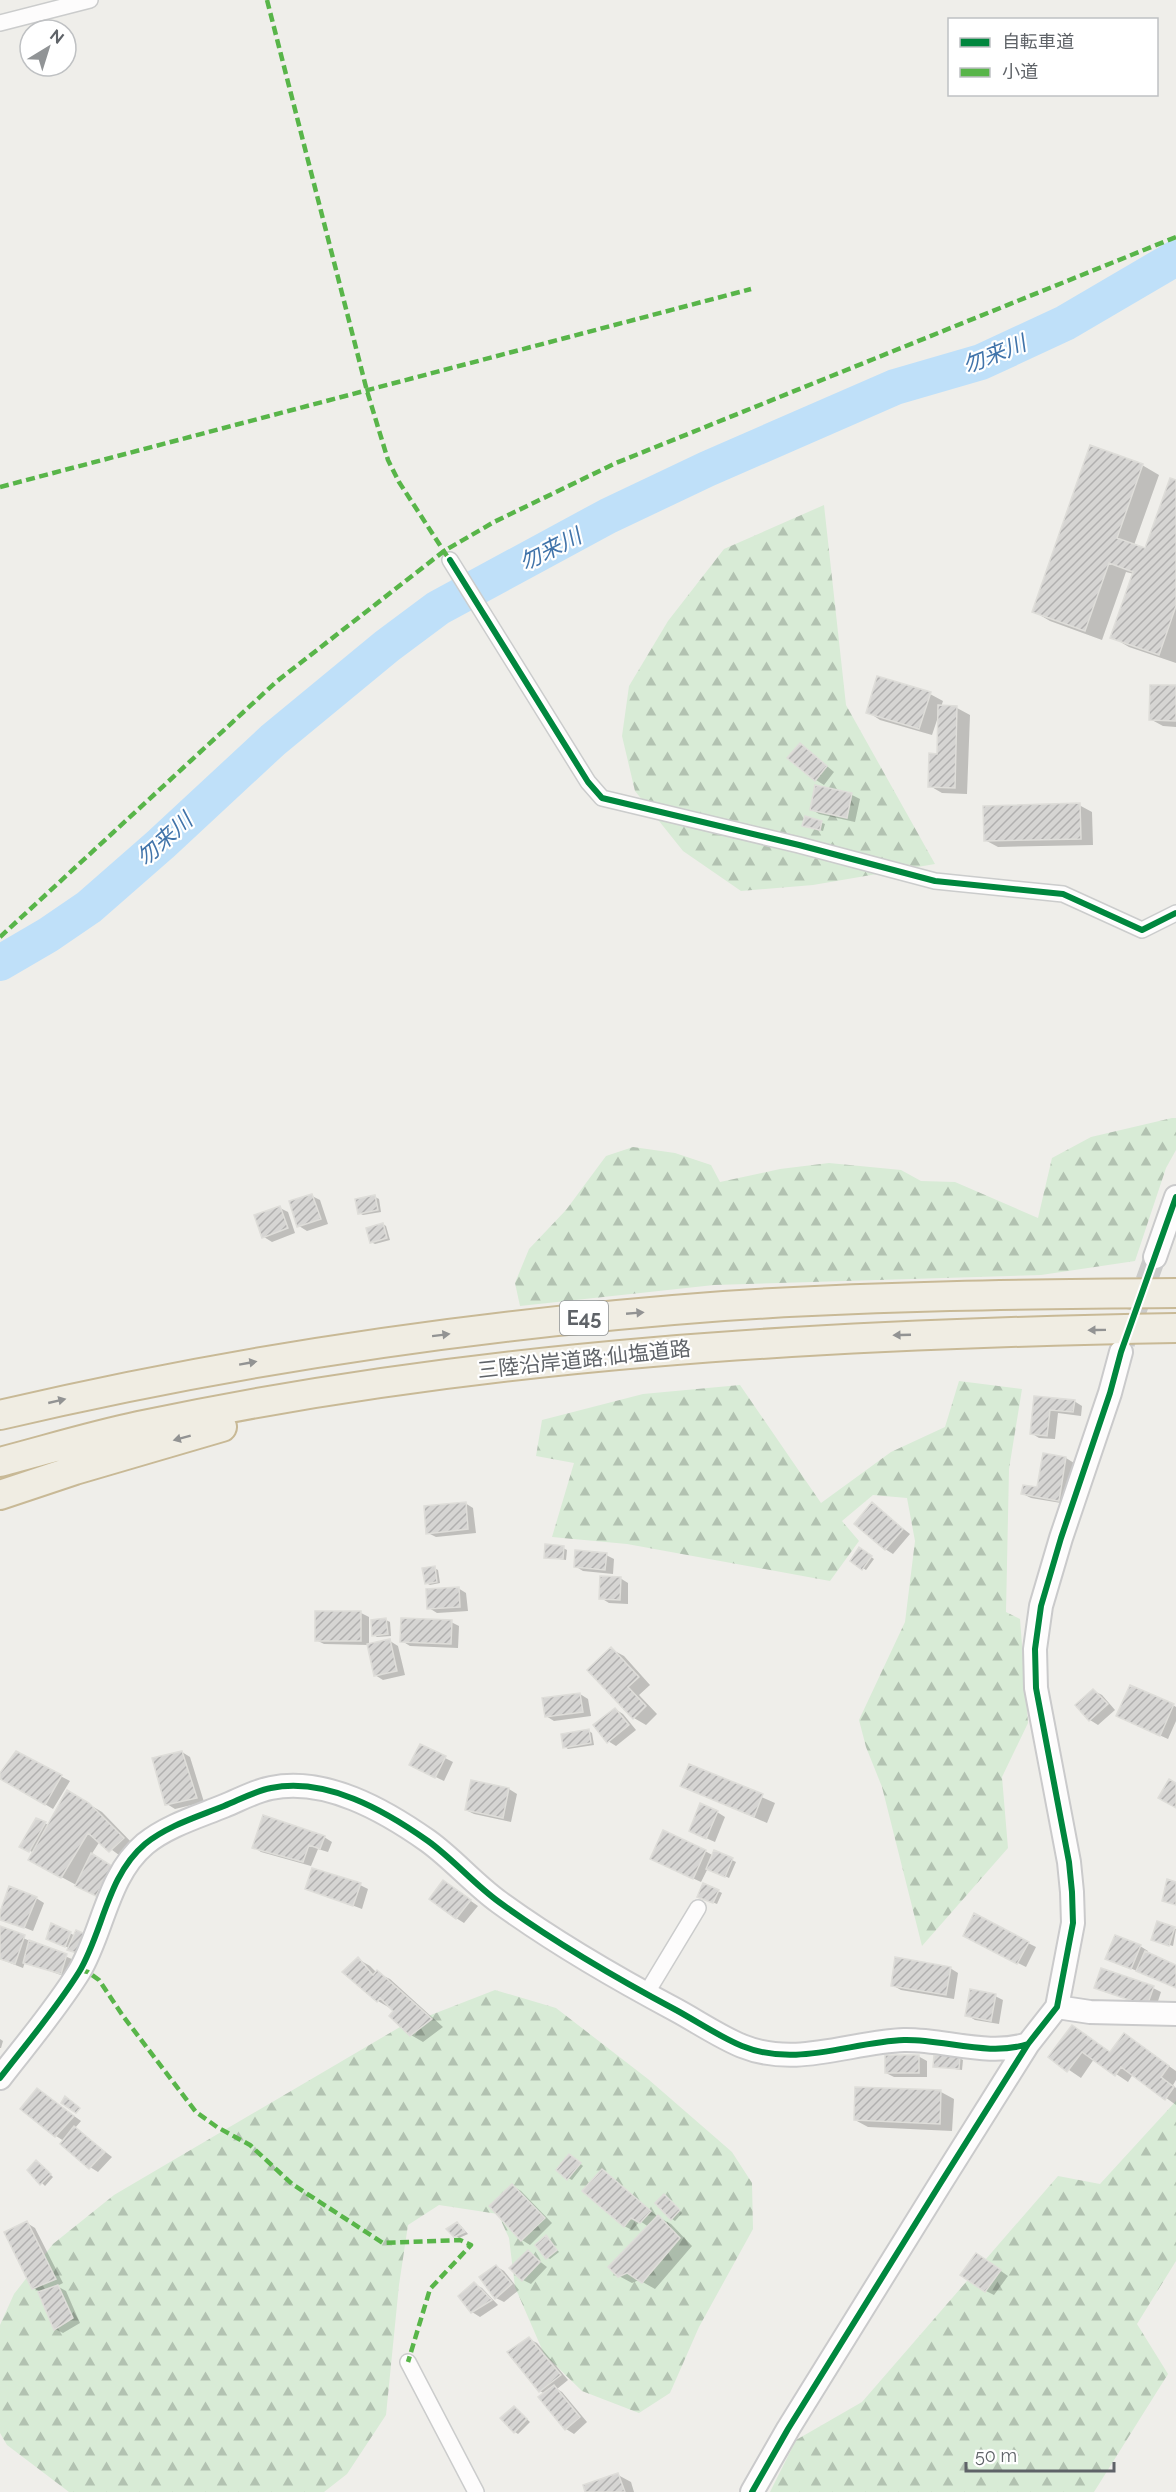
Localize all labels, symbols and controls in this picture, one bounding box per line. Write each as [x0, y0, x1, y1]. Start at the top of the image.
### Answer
north arrow [18, 18, 78, 78]
legend [948, 18, 1158, 96]
text: N [46, 25, 68, 48]
text: 自転車道 [1002, 31, 1074, 52]
text: 小道 [1002, 61, 1038, 82]
water label: 勿来川 [959, 329, 1031, 378]
water label: 勿来川 [515, 522, 587, 576]
water label: 勿来川 [131, 806, 199, 871]
road number: E45 [560, 1301, 608, 1335]
one-way arrow [625, 1309, 644, 1318]
one-way arrow [1087, 1325, 1106, 1334]
one-way arrow [432, 1330, 451, 1339]
one-way arrow [892, 1330, 911, 1340]
street label: 三陸沿岸道路;仙塩道路 [476, 1335, 692, 1383]
one-way arrow [239, 1359, 258, 1368]
one-way arrow [48, 1396, 66, 1406]
one-way arrow [173, 1434, 191, 1443]
scale bar [966, 2435, 1114, 2473]
text: 50 m [975, 2445, 1017, 2466]

